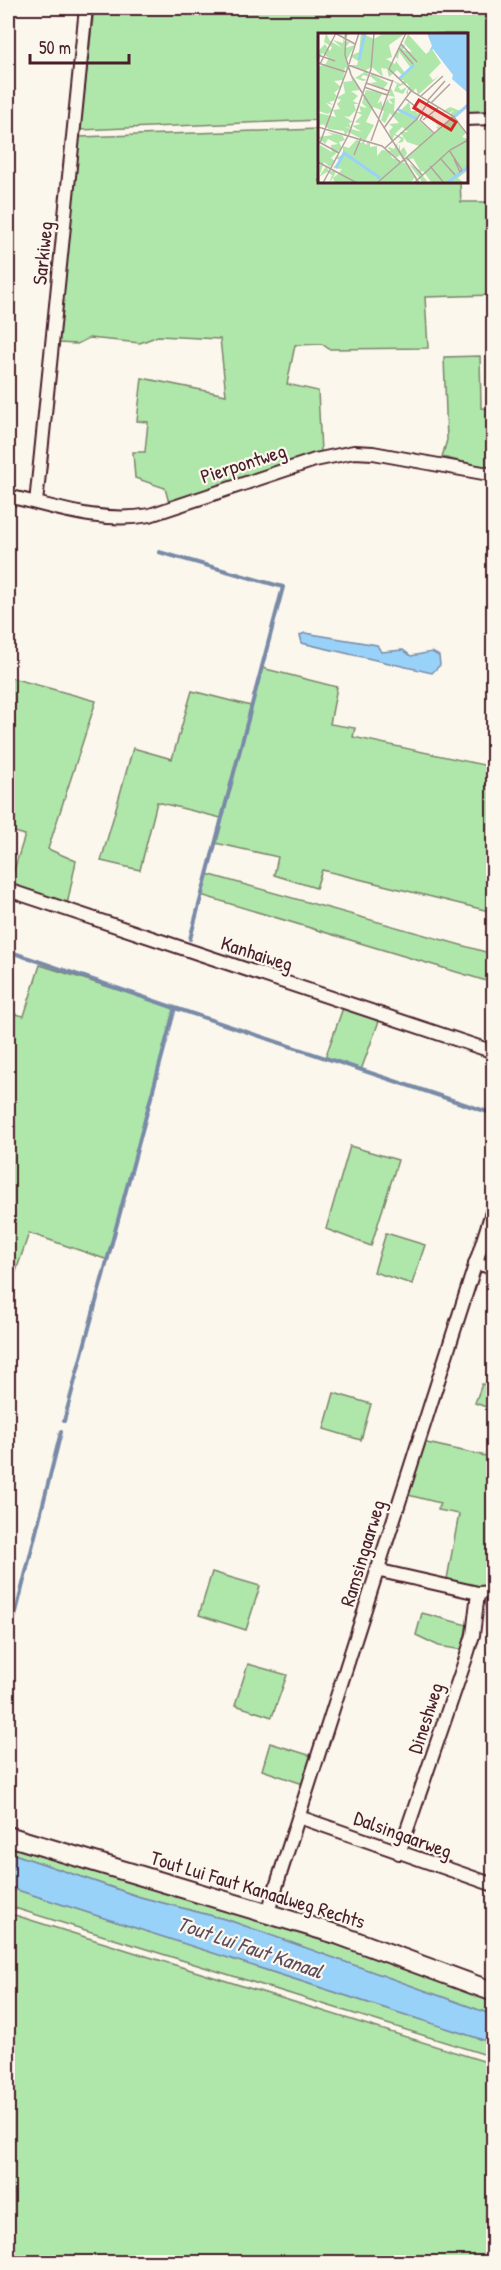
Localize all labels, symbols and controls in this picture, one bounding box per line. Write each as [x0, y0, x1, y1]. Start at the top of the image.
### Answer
scale bar [30, 27, 129, 65]
inset map [318, 33, 468, 183]
text: 50 m [39, 35, 71, 60]
street label: Sarkiweg [25, 220, 59, 286]
street label: Pierpontweg [197, 436, 289, 490]
street label: Kanhaiweg [218, 929, 297, 977]
street label: Ramsingaarweg [333, 1496, 391, 1610]
street label: Dineshweg [401, 1679, 449, 1757]
street label: Dalsingaarweg [350, 1804, 456, 1864]
street label: Tout Lui Faut Kanaalweg Rechts [147, 1843, 369, 1935]
water label: Tout Lui Faut Kanaal [174, 1909, 328, 1986]

